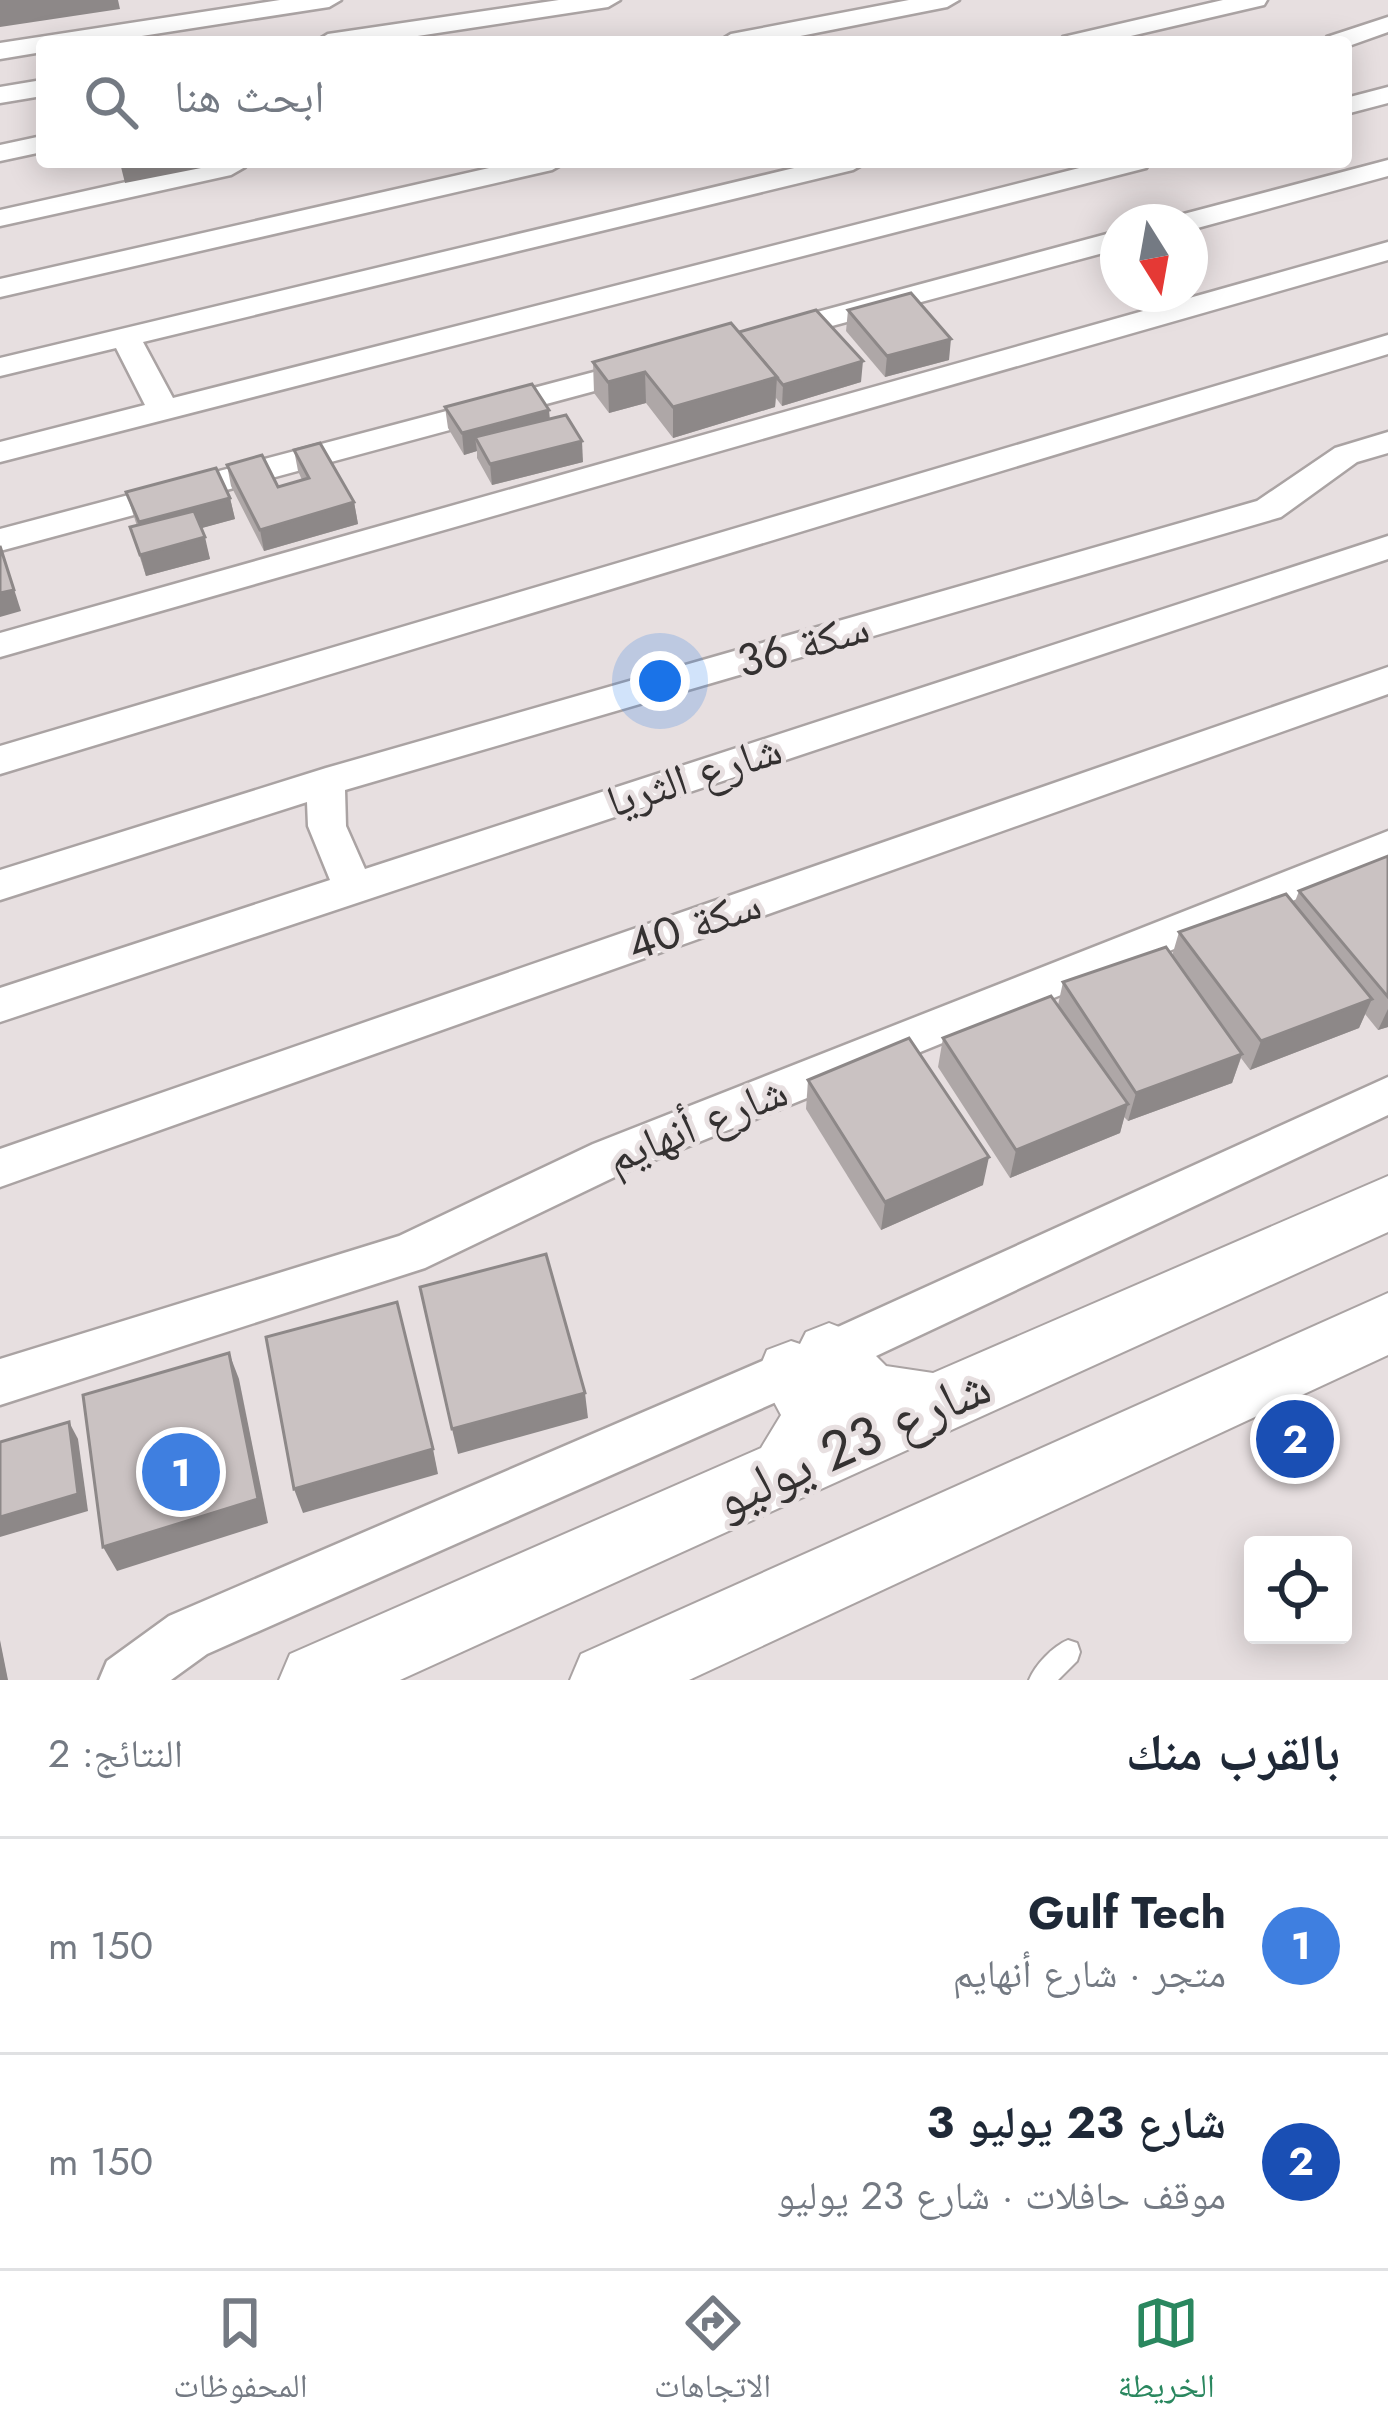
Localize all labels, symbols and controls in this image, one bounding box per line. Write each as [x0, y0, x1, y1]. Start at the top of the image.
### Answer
search box [36, 36, 1352, 168]
text: ابحث هنا [174, 64, 325, 129]
icon: search [78, 69, 144, 135]
north arrow [1100, 204, 1208, 312]
street label: سكة 36 [729, 594, 877, 694]
your location [630, 651, 690, 711]
street label: شارع الثريا [598, 716, 790, 834]
street label: سكة 40 [618, 871, 770, 977]
street label: شارع أنهايم [597, 1058, 797, 1190]
street label: شارع 23 يوليو [701, 1346, 1003, 1538]
pin: 2 [1256, 1394, 1334, 1484]
pin: 1 [142, 1427, 220, 1517]
map controls [1244, 1536, 1352, 1644]
button: locate [1244, 1536, 1352, 1644]
text: بالقرب منك [1126, 1715, 1340, 1789]
text: النتائج: 2 [48, 1725, 183, 1782]
text: Gulf Tech [1028, 1880, 1226, 1945]
text: 150 m [48, 1917, 153, 1974]
text: 1 [1291, 1917, 1311, 1974]
text: متجر · شارع أنهايم [953, 1945, 1226, 2002]
text: شارع 23 يوليو 3 [926, 2090, 1226, 2155]
text: 150 m [48, 2133, 153, 2190]
text: 2 [1288, 2133, 1314, 2190]
text: موقف حافلات · شارع 23 يوليو [777, 2167, 1226, 2224]
tab: المحفوظات [173, 2290, 308, 2418]
tab: الاتجاهات [654, 2290, 771, 2418]
tab: الخريطة [1118, 2290, 1215, 2418]

